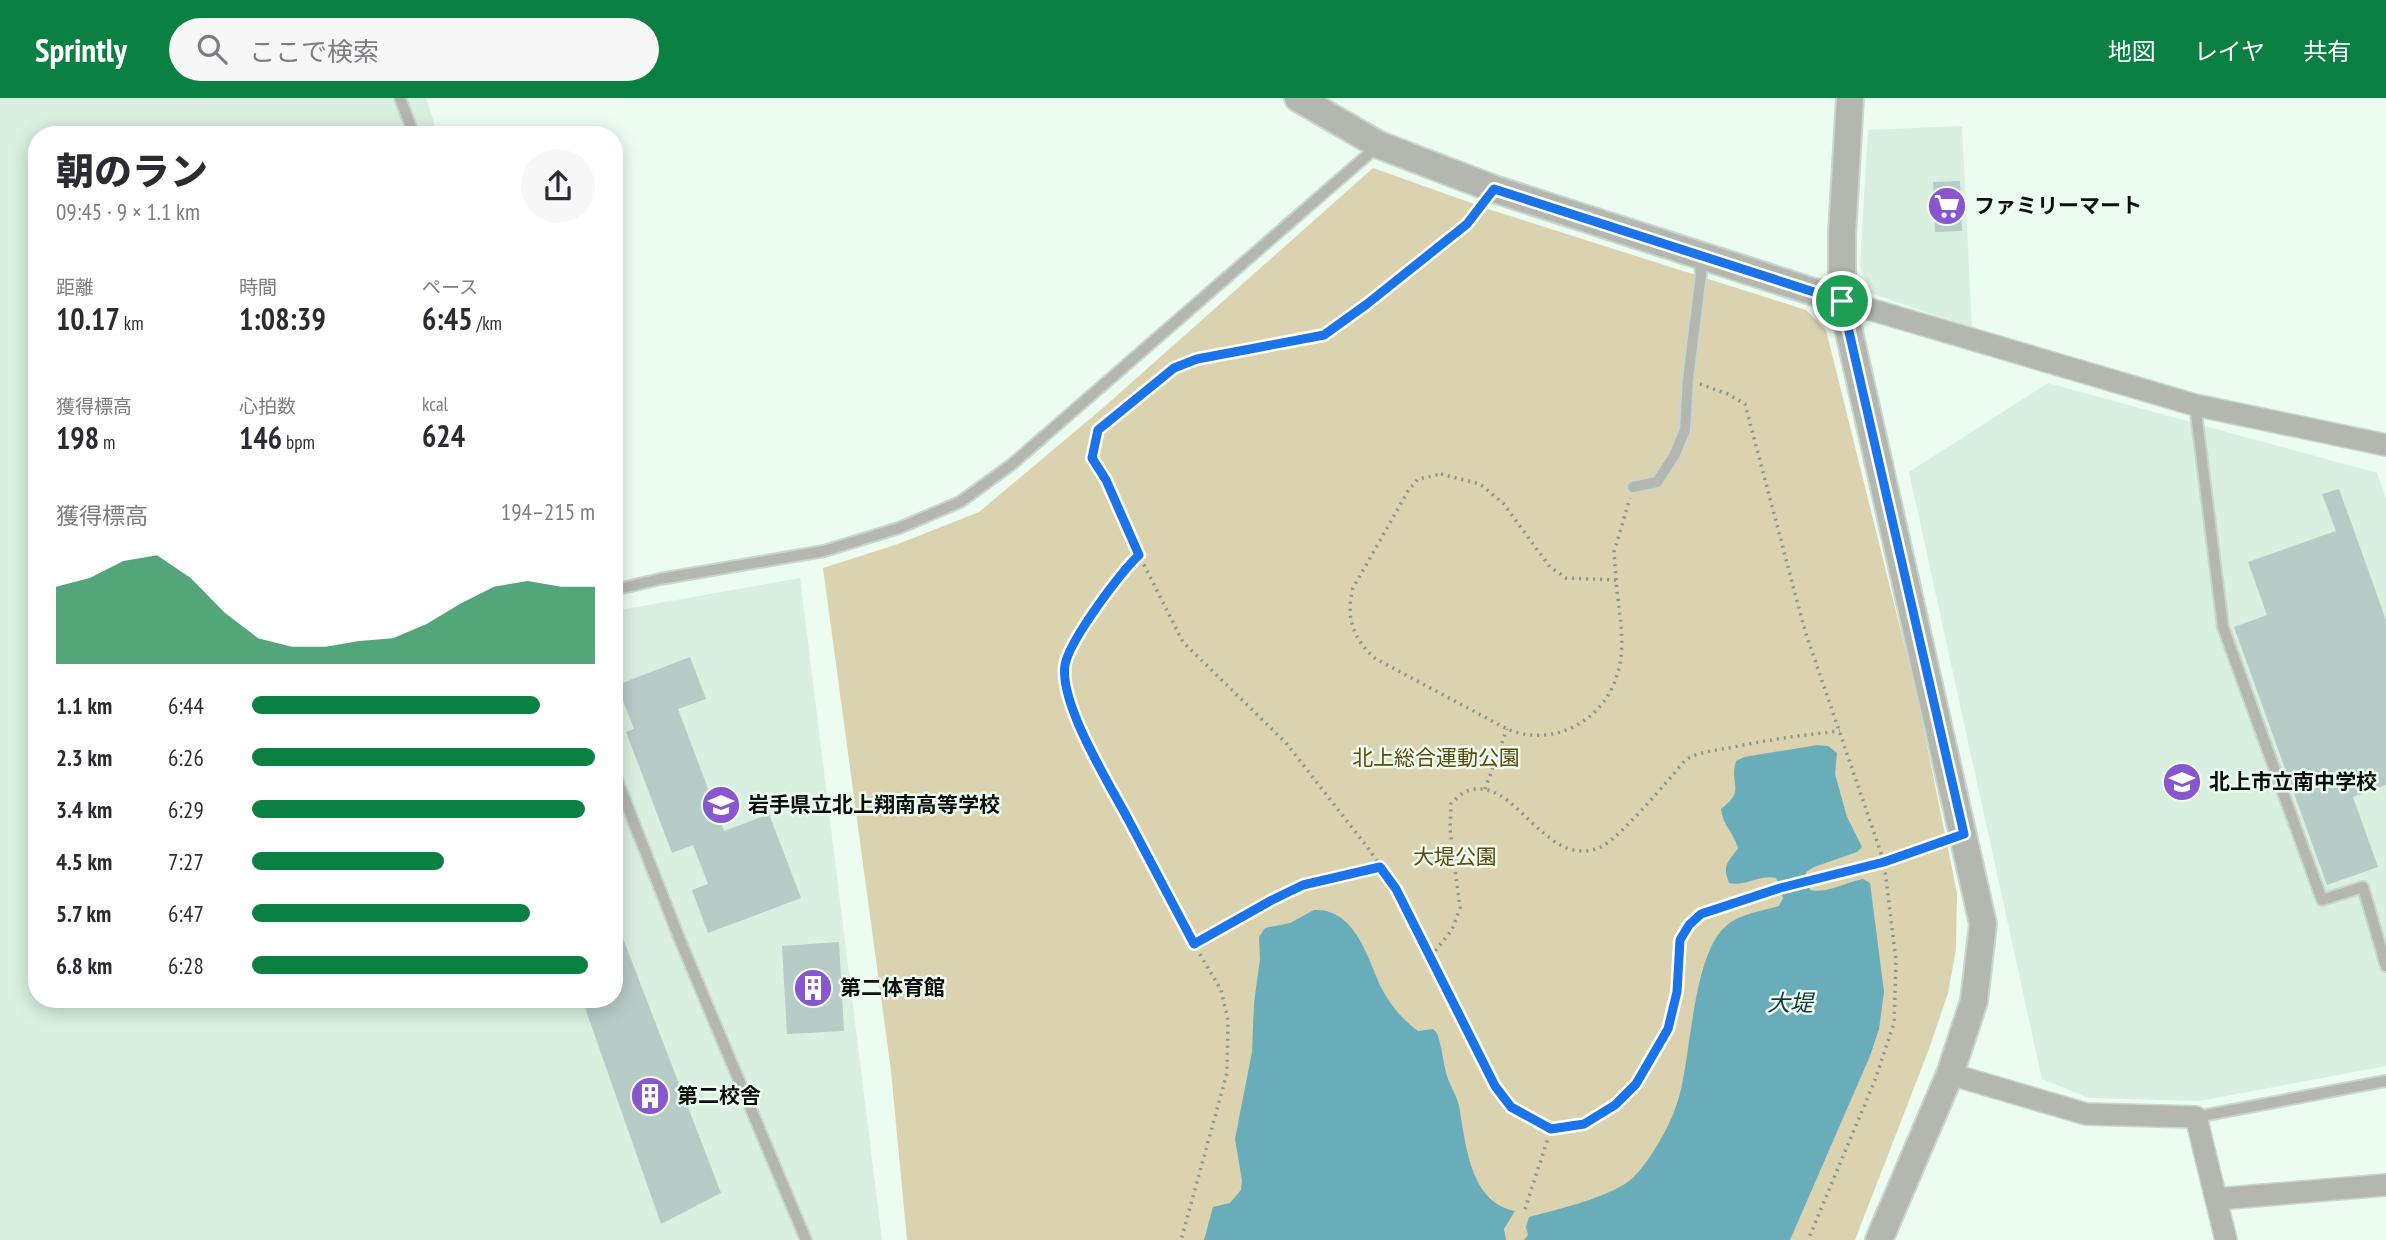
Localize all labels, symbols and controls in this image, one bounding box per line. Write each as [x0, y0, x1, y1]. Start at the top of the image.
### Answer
search box [169, 18, 659, 81]
text: Sprintly [35, 28, 127, 71]
icon: search [193, 30, 231, 68]
text: ここで検索 [249, 35, 379, 68]
text: 地図 [2108, 36, 2156, 67]
text: レイヤ [2194, 36, 2265, 67]
text: 共有 [2303, 36, 2351, 67]
text: 朝のラン [56, 146, 208, 195]
button: share [521, 149, 595, 223]
supermarket icon: ファミリーマート [1926, 185, 1968, 227]
place label: ファミリーマート [1974, 192, 2142, 219]
text: 09:45 · 9 × 1.1 km [56, 197, 200, 226]
pin [1812, 271, 1872, 331]
text: 距離 [56, 275, 94, 299]
text: 時間 [239, 275, 277, 299]
text: ペース [422, 275, 478, 299]
icon: arrive [1823, 282, 1861, 320]
text: 10.17 [56, 299, 120, 338]
text: 1:08:39 [239, 299, 326, 338]
text: 6:45 [422, 299, 473, 338]
text: km [120, 311, 144, 335]
text: /km [473, 311, 502, 335]
text: kcal [422, 392, 448, 416]
text: 獲得標高 [56, 394, 132, 418]
text: 心拍数 [239, 394, 296, 418]
text: 624 [422, 416, 465, 455]
text: 198 [56, 418, 99, 457]
text: 146 [239, 418, 282, 457]
text: m [99, 430, 115, 454]
text: bpm [282, 430, 315, 454]
text: 194–215 m [501, 497, 595, 526]
text: 獲得標高 [56, 501, 148, 530]
text: 1.1 km [56, 691, 112, 720]
text: 6:44 [168, 691, 204, 720]
text: 2.3 km [56, 743, 112, 772]
text: 6:26 [168, 743, 204, 772]
park label: 北上総合運動公園 [1352, 744, 1520, 771]
school or university icon: 北上市立南中学校 [2161, 761, 2203, 803]
place label: 北上市立南中学校 [2209, 768, 2377, 795]
school or university icon: 岩手県立北上翔南高等学校 [700, 784, 742, 826]
place label: 岩手県立北上翔南高等学校 [748, 791, 1000, 818]
text: 3.4 km [56, 795, 112, 824]
text: 6:29 [168, 795, 204, 824]
park label: 大堤公園 [1413, 843, 1497, 870]
text: 4.5 km [56, 847, 112, 876]
text: 7:27 [168, 847, 204, 876]
text: 5.7 km [56, 899, 111, 928]
text: 6:47 [168, 899, 204, 928]
text: 6.8 km [56, 951, 112, 980]
text: 6:28 [168, 951, 204, 980]
building icon: 第二体育館 [792, 967, 834, 1009]
place label: 第二体育館 [840, 974, 945, 1001]
water label: 大堤 [1767, 988, 1816, 1017]
building icon: 第二校舎 [629, 1075, 671, 1117]
place label: 第二校舎 [677, 1082, 761, 1109]

